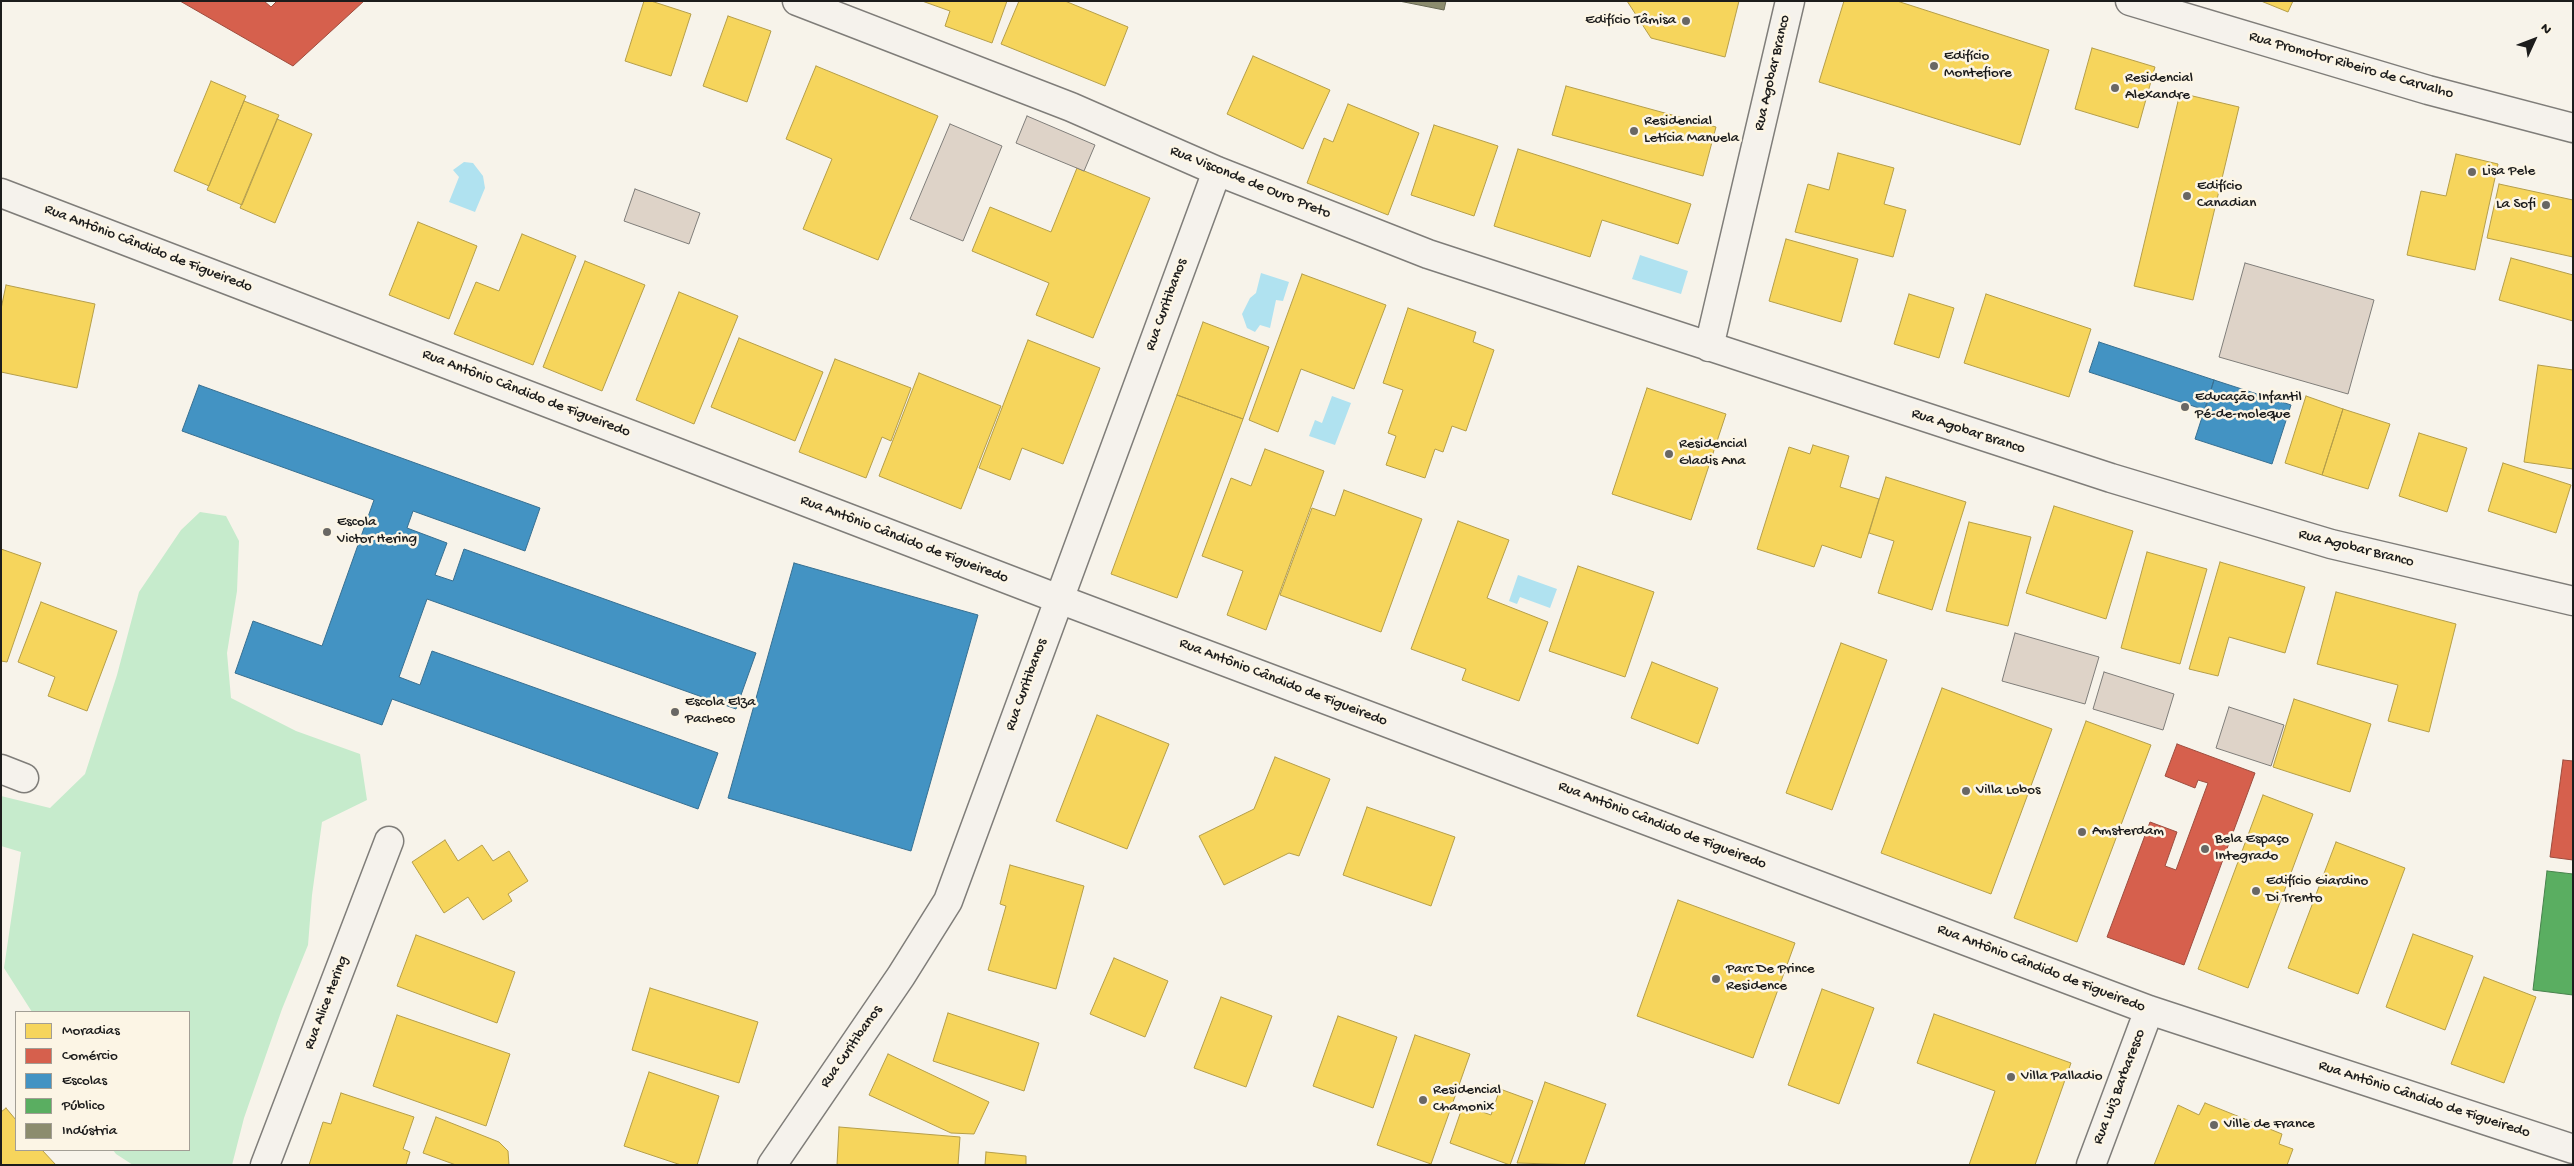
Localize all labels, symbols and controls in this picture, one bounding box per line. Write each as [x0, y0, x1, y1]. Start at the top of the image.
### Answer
place label: Edifício Tâmisa [1585, 12, 1676, 30]
street label: Rua Agobar Branco [1751, 13, 1795, 133]
marker: Edifício Tâmisa [1680, 15, 1692, 27]
north arrow [2509, 15, 2559, 65]
text: N [2536, 20, 2555, 39]
street label: Rua Promotor Ribeiro de Carvalho [2247, 28, 2455, 104]
place label: Edifício Montefiore [1944, 48, 2012, 83]
marker: Edifício Montefiore [1928, 60, 1940, 72]
place label: Residencial Alexandre [2125, 70, 2193, 105]
marker: Residencial Alexandre [2109, 82, 2121, 94]
place label: Residencial Letícia Manuela [1644, 113, 1739, 148]
marker: Residencial Letícia Manuela [1628, 125, 1640, 137]
street label: Rua Visconde de Ouro Preto [1167, 142, 1333, 224]
place label: Lisa Pele [2482, 163, 2535, 181]
marker: Lisa Pele [2466, 166, 2478, 178]
place label: Edifício Canadian [2197, 178, 2256, 213]
marker: Edifício Canadian [2181, 190, 2193, 202]
place label: La Sofi [2496, 196, 2536, 214]
marker: La Sofi [2540, 199, 2552, 211]
street label: Rua Antônio Cândido de Figueiredo [41, 201, 255, 297]
street label: Rua Curitibanos [1142, 257, 1192, 353]
street label: Rua Antônio Cândido de Figueiredo [419, 346, 633, 442]
place label: Educação Infantil Pé-de-moleque [2195, 389, 2302, 424]
marker: Educação Infantil Pé-de-moleque [2179, 401, 2191, 413]
street label: Rua Agobar Branco [1909, 405, 2027, 459]
place label: Residencial Gladis Ana [1679, 436, 1747, 471]
marker: Residencial Gladis Ana [1663, 448, 1675, 460]
street label: Rua Antônio Cândido de Figueiredo [797, 492, 1011, 588]
place label: Escola Victor Hering [337, 514, 417, 549]
marker: Escola Victor Hering [321, 526, 333, 538]
street label: Rua Agobar Branco [2296, 526, 2416, 572]
street label: Rua Antônio Cândido de Figueiredo [1176, 635, 1390, 731]
street label: Rua Curitibanos [1002, 637, 1052, 733]
place label: Escola Elza Pacheco [685, 694, 756, 729]
marker: Escola Elza Pacheco [669, 706, 681, 718]
street label: Rua Antônio Cândido de Figueiredo [1555, 778, 1769, 874]
place label: Villa Lobos [1976, 782, 2041, 800]
marker: Villa Lobos [1960, 785, 1972, 797]
place label: Amsterdam [2092, 823, 2164, 841]
marker: Amsterdam [2076, 826, 2088, 838]
place label: Bela Espaço Integrado [2215, 831, 2289, 866]
marker: Bela Espaço Integrado [2199, 843, 2211, 855]
place label: Edifício Giardino Di Trento [2266, 873, 2368, 908]
marker: Edifício Giardino Di Trento [2250, 885, 2262, 897]
street label: Rua Antônio Cândido de Figueiredo [1934, 921, 2148, 1017]
street label: Rua Alice Hering [301, 954, 353, 1052]
place label: Parc De Prince Residence [1726, 961, 1814, 996]
marker: Parc De Prince Residence [1710, 973, 1722, 985]
street label: Rua Curitibanos [817, 1002, 887, 1092]
legend [15, 1011, 190, 1151]
text: Moradias [62, 1022, 120, 1040]
street label: Rua Luiz Barbaresco [2090, 1027, 2150, 1147]
text: Comércio [62, 1047, 118, 1065]
street label: Rua Antônio Cândido de Figueiredo [2316, 1057, 2532, 1143]
place label: Villa Palladio [2021, 1068, 2102, 1086]
marker: Villa Palladio [2005, 1071, 2017, 1083]
text: Escolas [62, 1072, 107, 1090]
place label: Residencial Chamonix [1433, 1082, 1501, 1117]
marker: Residencial Chamonix [1417, 1094, 1429, 1106]
text: Público [62, 1097, 105, 1115]
place label: Ville de France [2224, 1116, 2315, 1134]
marker: Ville de France [2208, 1119, 2220, 1131]
text: Indústria [62, 1122, 117, 1140]

